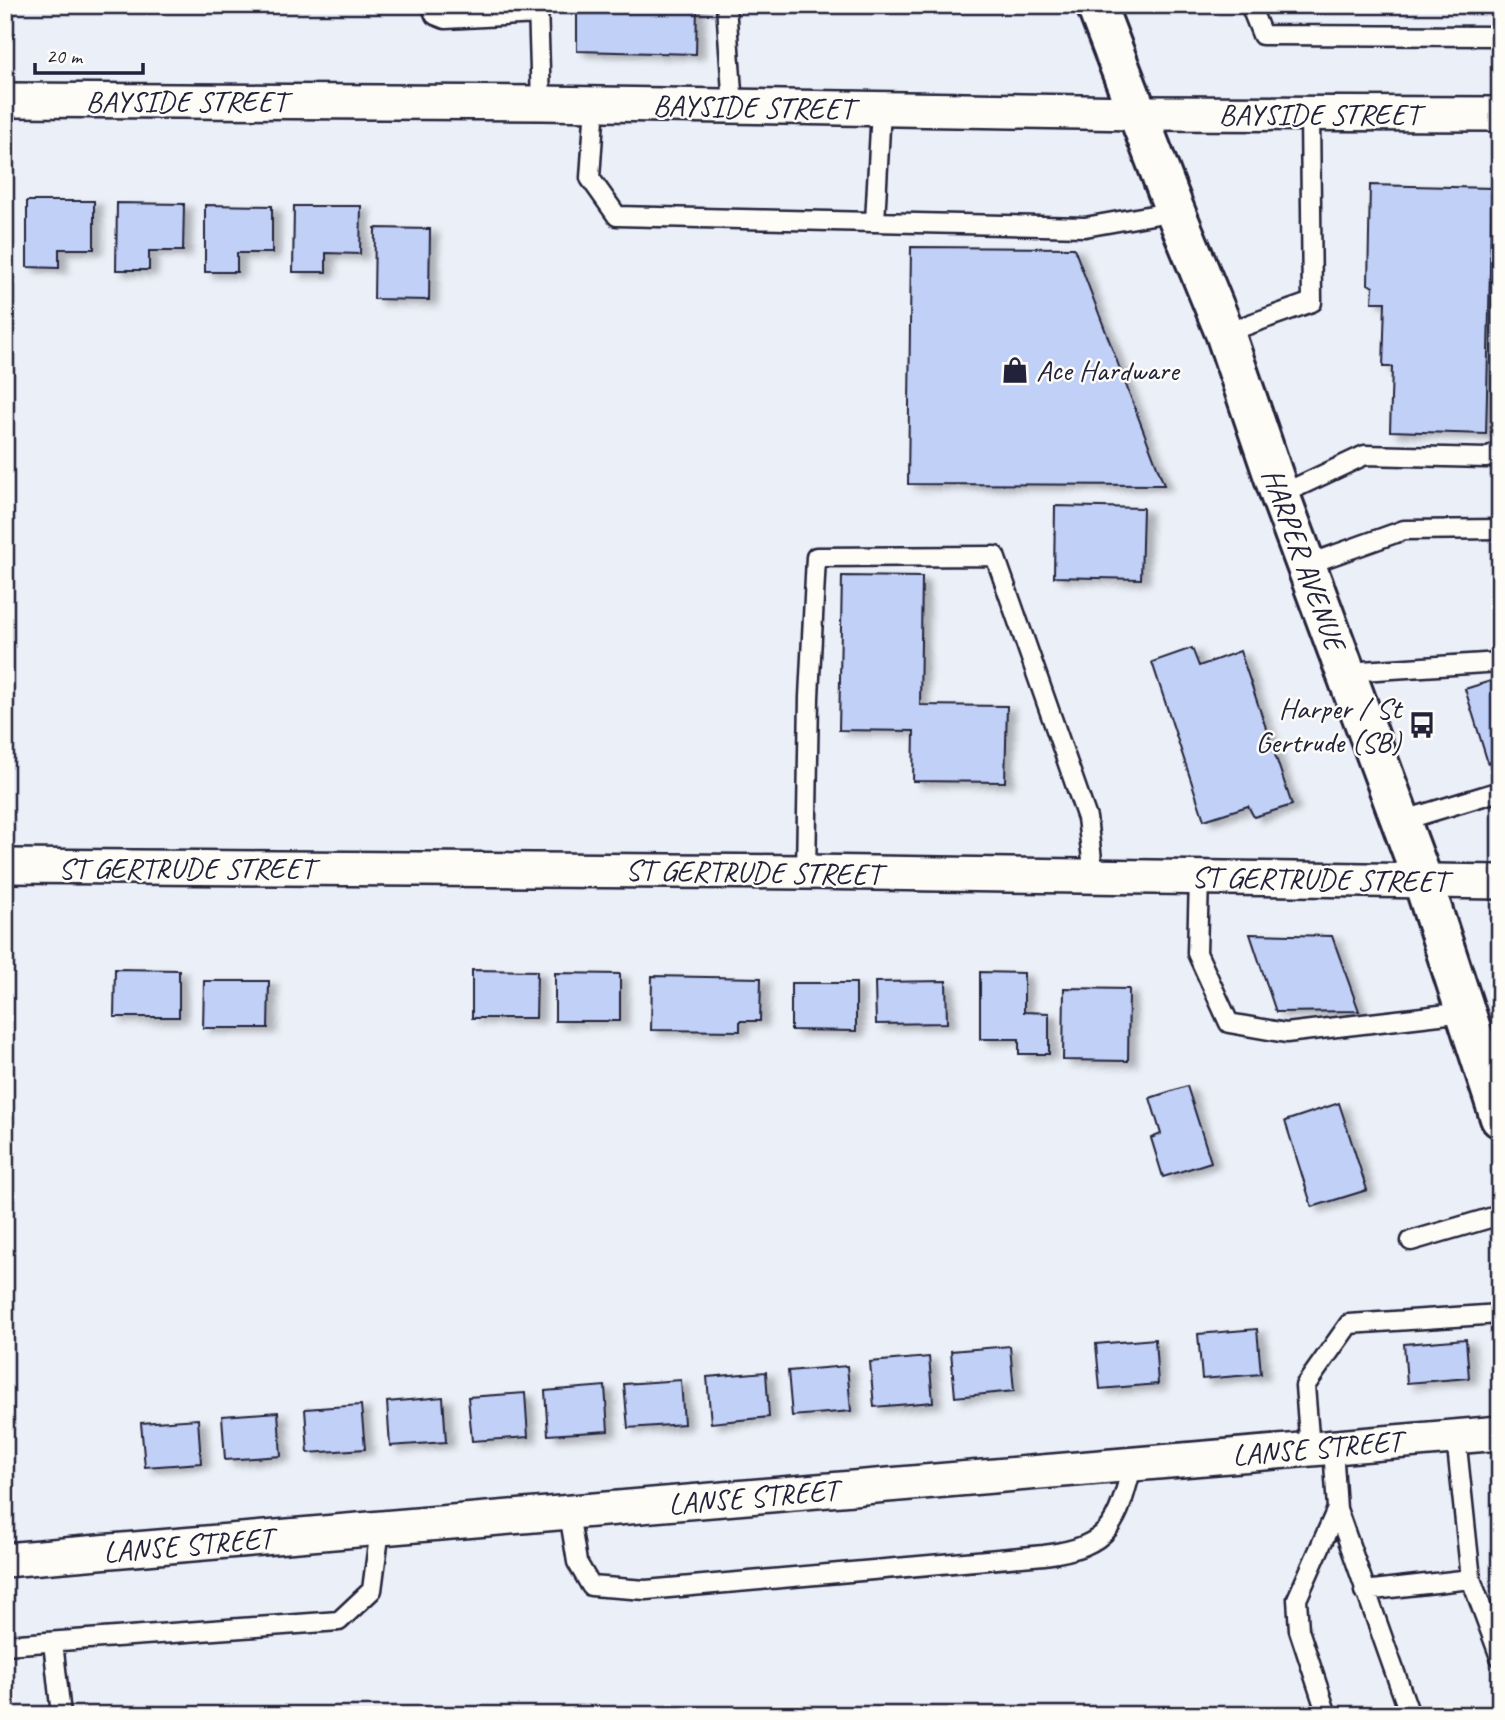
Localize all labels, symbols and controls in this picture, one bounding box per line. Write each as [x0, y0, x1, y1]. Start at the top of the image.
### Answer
scale bar [35, 32, 144, 76]
text: 20 m [46, 43, 84, 69]
street label: BAYSIDE STREET [86, 82, 293, 120]
street label: BAYSIDE STREET [653, 86, 861, 128]
street label: BAYSIDE STREET [1219, 95, 1426, 133]
place label: Ace Hardware [1036, 351, 1181, 389]
shop icon: Ace Hardware [1000, 355, 1030, 385]
street label: HARPER AVENUE [1254, 463, 1356, 658]
place label: Harper / St Gertrude (SB) [1255, 689, 1404, 761]
bus stop icon: Harper / St Gertrude (SB) [1407, 710, 1437, 740]
street label: ST GERTRUDE STREET [58, 849, 321, 887]
street label: ST GERTRUDE STREET [625, 851, 888, 893]
street label: ST GERTRUDE STREET [1191, 858, 1454, 900]
street label: LANSE STREET [1231, 1421, 1409, 1474]
street label: LANSE STREET [667, 1470, 845, 1523]
street label: LANSE STREET [102, 1518, 280, 1571]

